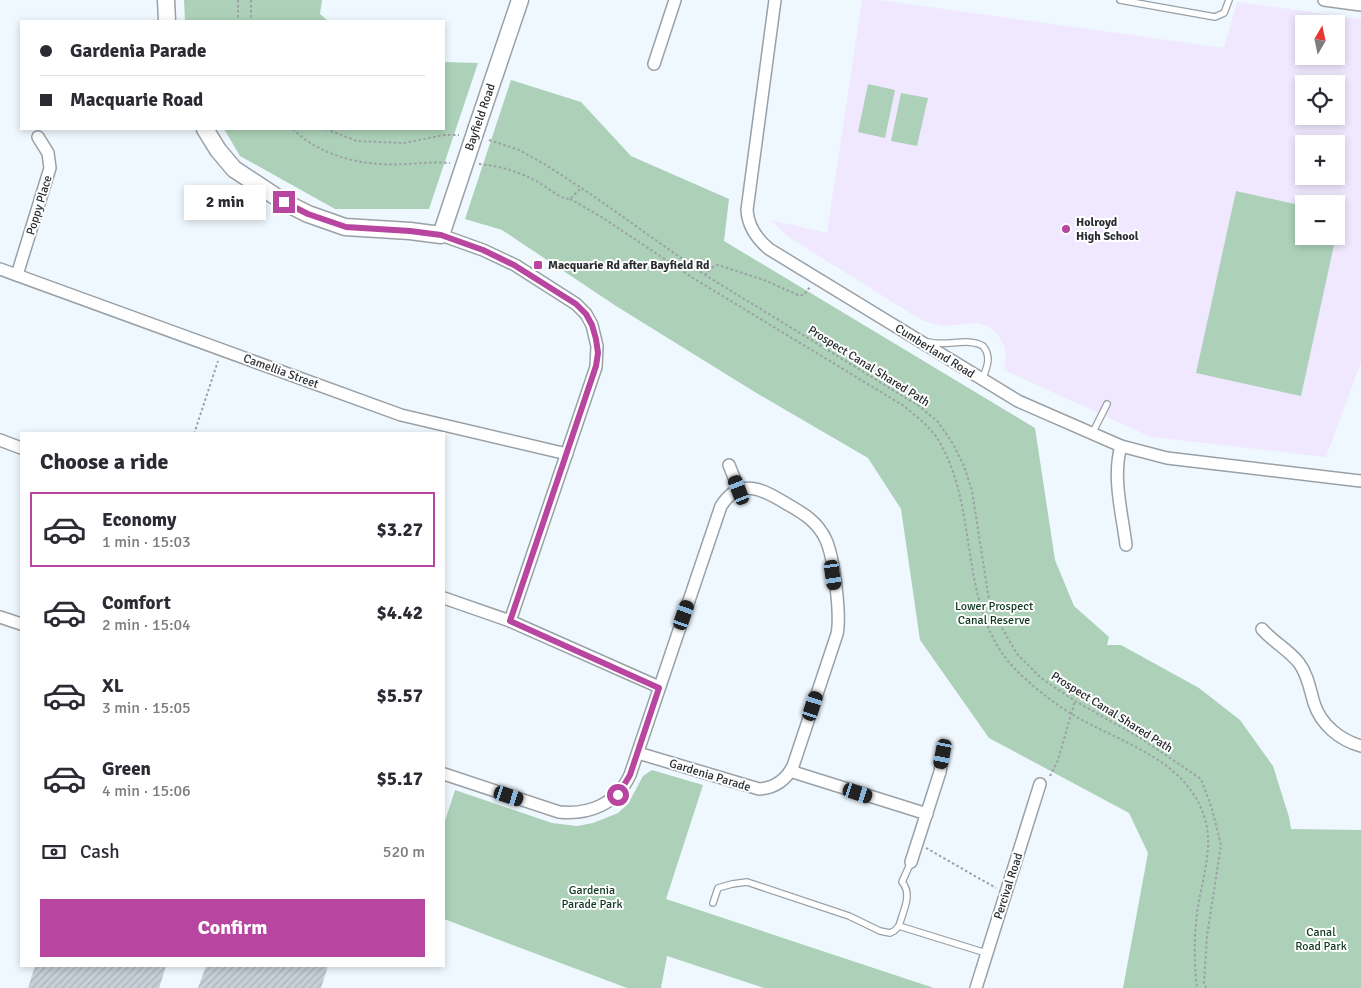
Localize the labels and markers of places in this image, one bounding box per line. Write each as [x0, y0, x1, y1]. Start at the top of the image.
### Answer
place label: Holroyd High School [1076, 215, 1139, 244]
marker: Holroyd High School [1060, 223, 1072, 235]
place label: Macquarie Rd after Bayfield Rd [548, 258, 710, 273]
marker: Macquarie Rd after Bayfield Rd [532, 259, 544, 271]

